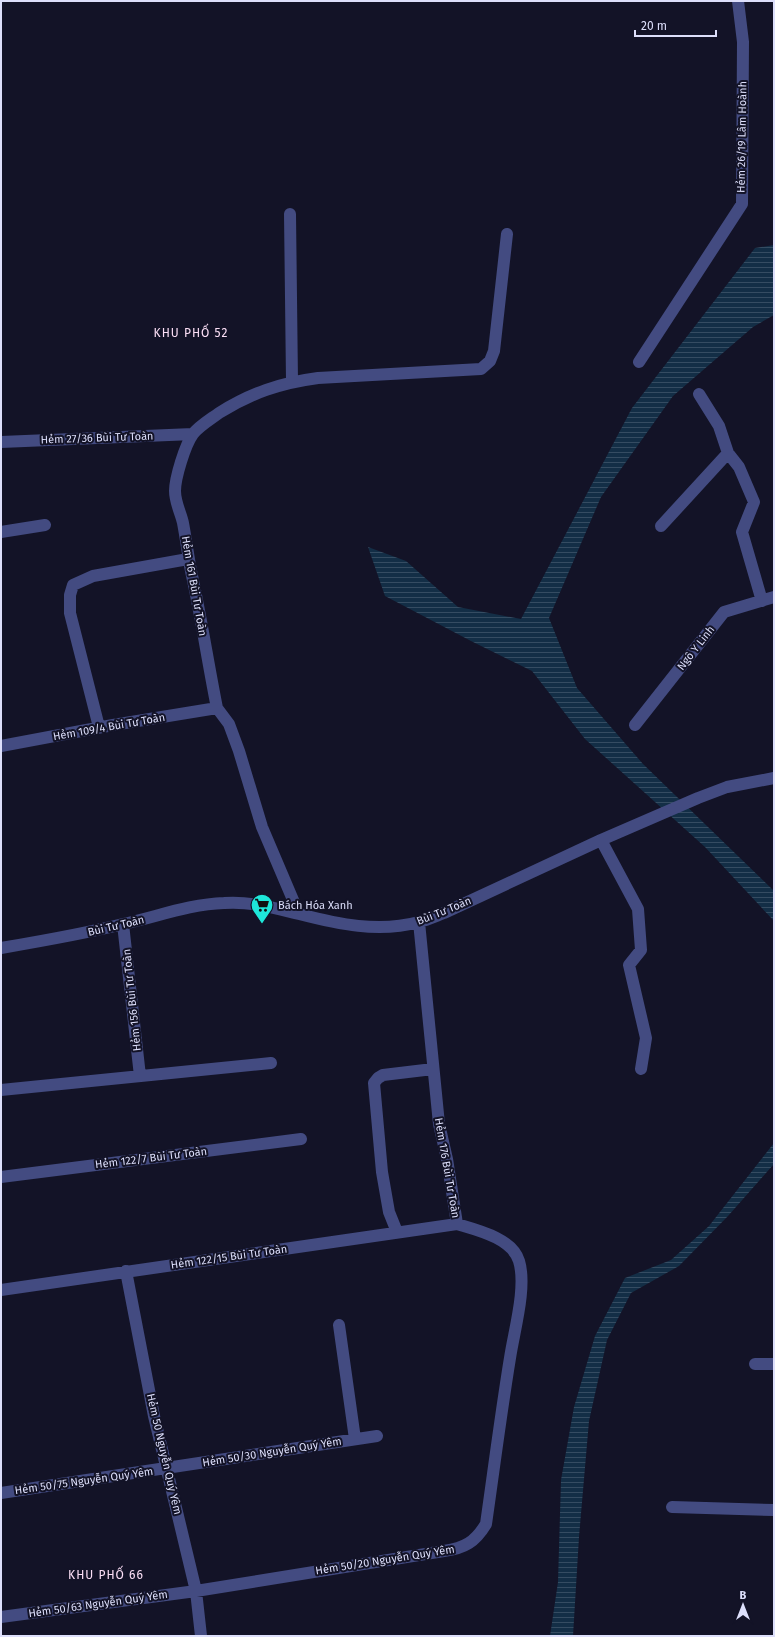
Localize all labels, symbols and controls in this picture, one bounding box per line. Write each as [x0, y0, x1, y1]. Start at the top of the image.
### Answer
scale bar [635, 12, 716, 38]
text: 20 m [641, 19, 667, 33]
street label: Hẻm 26/19 Lâm Hoành [735, 81, 749, 193]
district label: KHU PHỐ 52 [154, 323, 228, 340]
street label: Hẻm 27/36 Bùi Tư Toàn [40, 430, 154, 446]
street label: Hẻm 161 Bùi Tư Toàn [179, 535, 209, 637]
street label: Ngô Y Linh [675, 623, 717, 673]
street label: Hẻm 109/4 Bùi Tư Toàn [52, 711, 166, 743]
supermarket icon: Bách Hóa Xanh [249, 892, 275, 925]
street label: Bùi Tư Toàn [415, 894, 473, 928]
place label: Bách Hóa Xanh [278, 899, 353, 912]
street label: Bùi Tư Toàn [86, 913, 146, 939]
street label: Hẻm 156 Bùi Tư Toàn [120, 948, 144, 1052]
street label: Hẻm 176 Bùi Tư Toàn [432, 1117, 462, 1219]
street label: Hẻm 122/7 Bùi Tư Toàn [94, 1145, 208, 1171]
street label: Hẻm 122/15 Bùi Tư Toàn [170, 1242, 288, 1272]
street label: Hẻm 50 Nguyễn Quý Yêm [144, 1392, 184, 1516]
street label: Hẻm 50/30 Nguyễn Quý Yêm [201, 1435, 343, 1469]
street label: Hẻm 50/75 Nguyễn Quý Yêm [14, 1465, 154, 1497]
street label: Hẻm 50/20 Nguyễn Quý Yêm [315, 1543, 455, 1577]
district label: KHU PHỐ 66 [68, 1565, 144, 1582]
north arrow [723, 1585, 763, 1625]
street label: Hẻm 50/63 Nguyễn Quý Yêm [28, 1588, 168, 1620]
text: B [740, 1589, 747, 1602]

